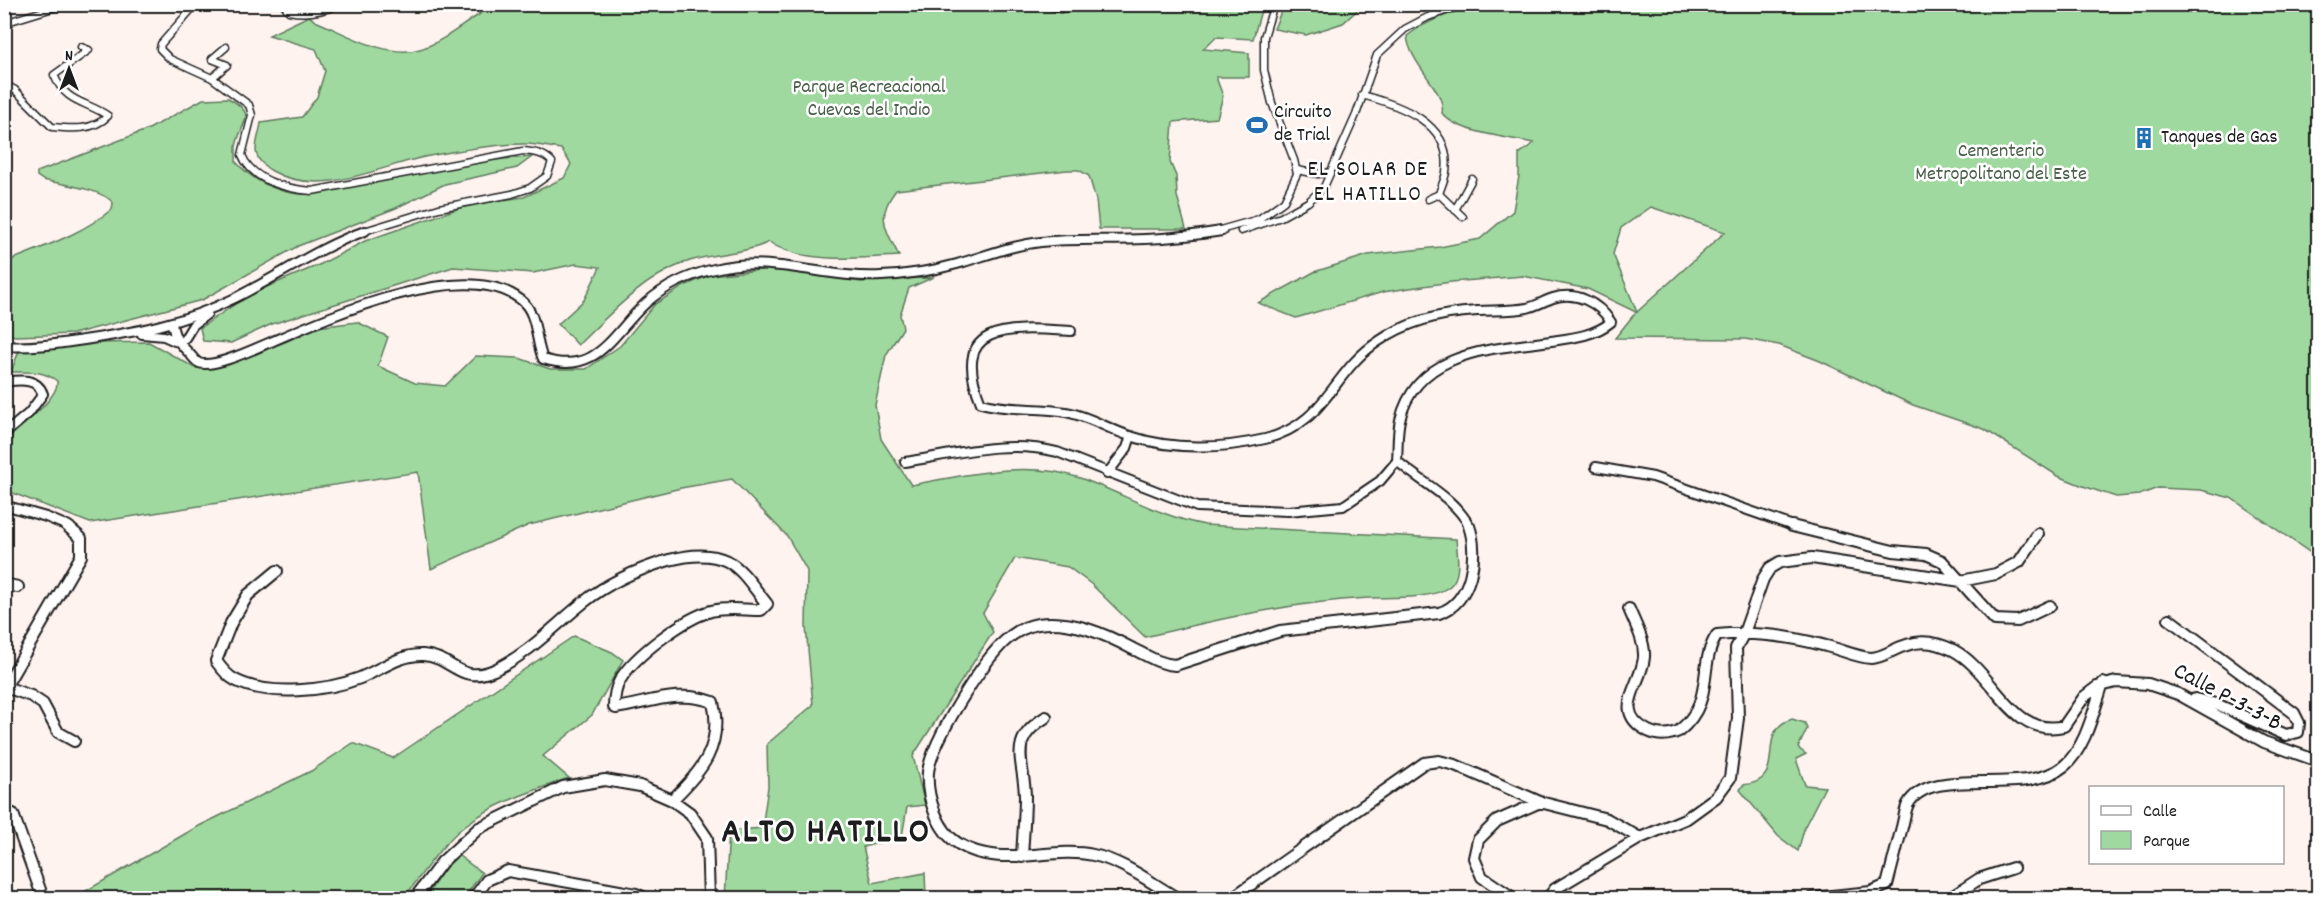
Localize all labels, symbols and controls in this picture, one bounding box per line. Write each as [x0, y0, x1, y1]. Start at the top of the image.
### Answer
north arrow [39, 39, 99, 99]
text: N [65, 45, 73, 68]
park label: Parque Recreacional Cuevas del Indio [793, 74, 946, 125]
place label: Circuito de Trial [1274, 99, 1332, 150]
sports icon: Circuito de Trial [1245, 113, 1269, 137]
place label: Tanques de Gas [2161, 124, 2278, 152]
building icon: Tanques de Gas [2132, 126, 2156, 150]
park label: Cementerio Metropolitano del Este [1915, 138, 2087, 189]
district label: EL SOLAR DE EL HATILLO [1308, 155, 1428, 211]
street label: Calle P-3-3-B [2167, 655, 2287, 741]
legend [2089, 786, 2284, 864]
text: Calle [2143, 800, 2177, 825]
district label: ALTO HATILLO [721, 808, 931, 860]
text: Parque [2143, 830, 2190, 855]

